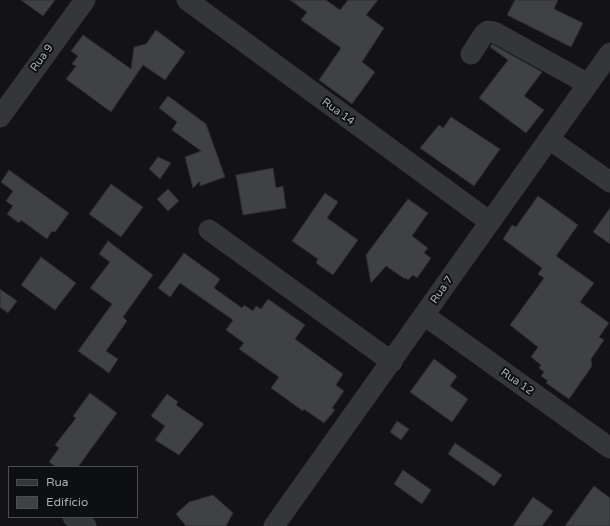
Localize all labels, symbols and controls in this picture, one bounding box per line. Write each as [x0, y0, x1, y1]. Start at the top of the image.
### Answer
street label: Rua 9 [28, 42, 56, 74]
street label: Rua 14 [319, 96, 357, 128]
street label: Rua 7 [428, 274, 456, 306]
street label: Rua 12 [498, 366, 536, 398]
legend [8, 466, 138, 518]
text: Rua [46, 475, 69, 489]
text: Edifício [46, 495, 88, 509]

